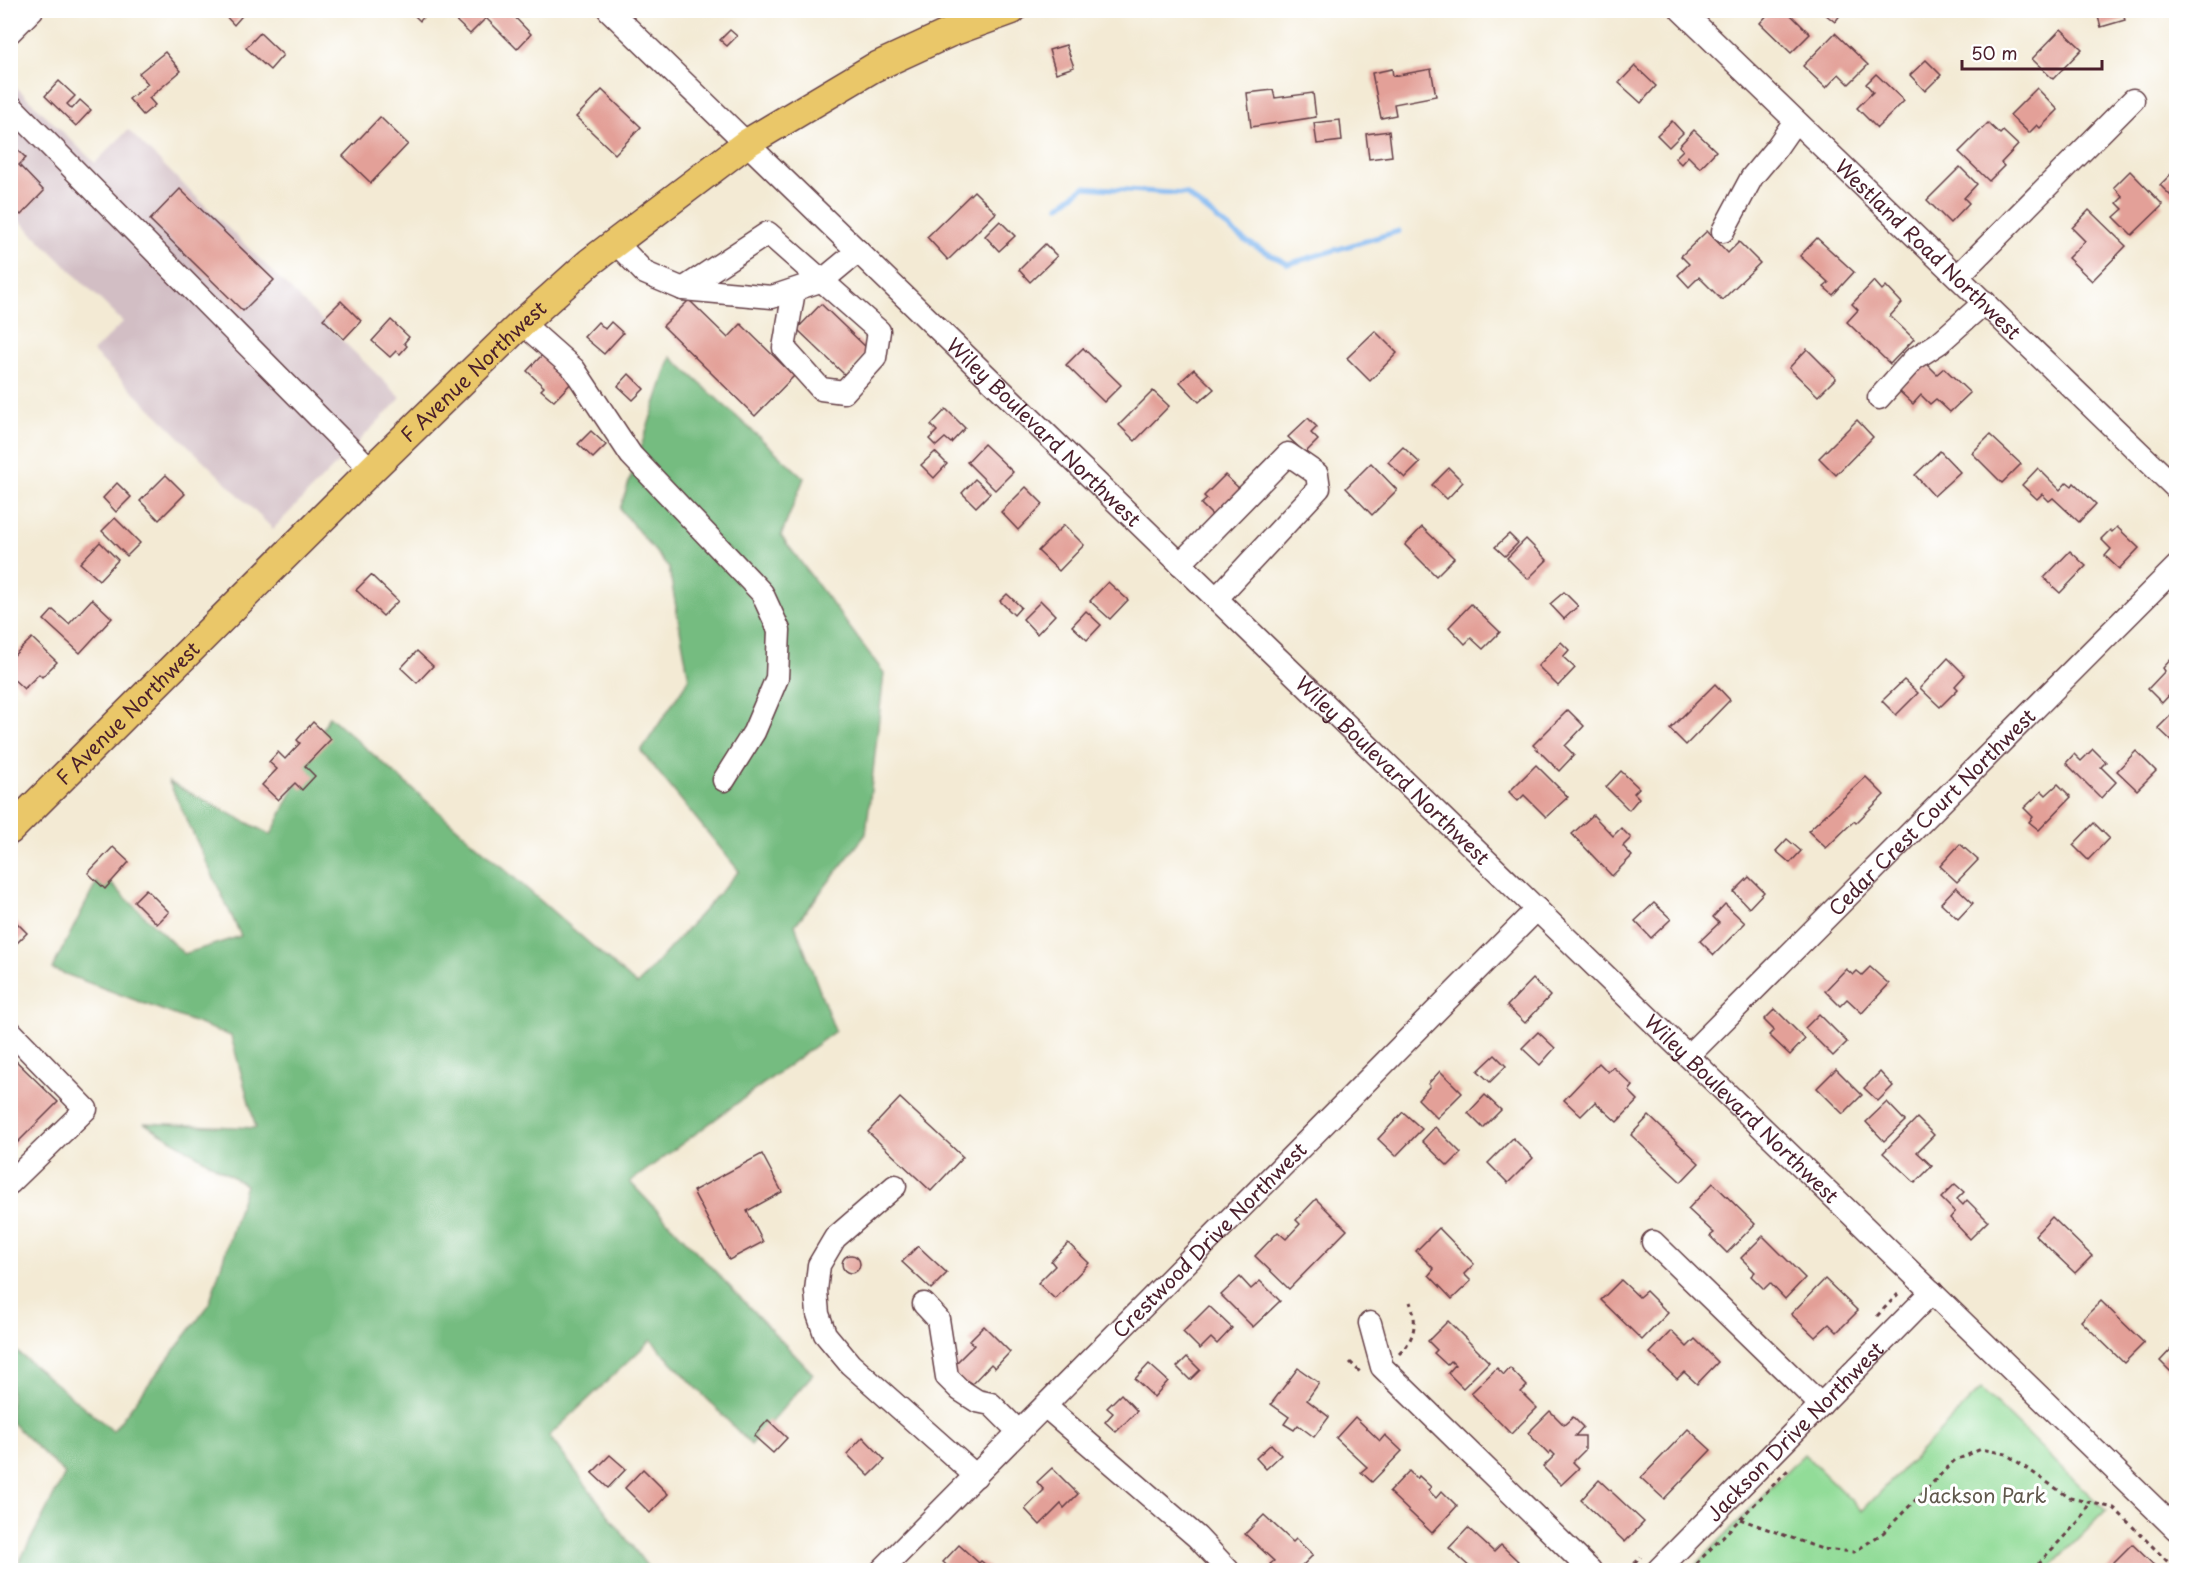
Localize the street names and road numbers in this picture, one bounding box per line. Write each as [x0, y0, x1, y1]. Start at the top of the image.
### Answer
street label: Westland Road Northwest [1829, 152, 2028, 346]
street label: F Avenue Northwest [393, 293, 553, 449]
street label: Wiley Boulevard Northwest [940, 330, 1148, 533]
street label: F Avenue Northwest [49, 634, 206, 791]
street label: Wiley Boulevard Northwest [1289, 669, 1497, 872]
street label: Cedar Crest Court Northwest [1821, 701, 2042, 922]
street label: Wiley Boulevard Northwest [1638, 1007, 1846, 1210]
street label: Crestwood Drive Northwest [1105, 1135, 1313, 1344]
street label: Jackson Drive Northwest [1699, 1334, 1890, 1528]

